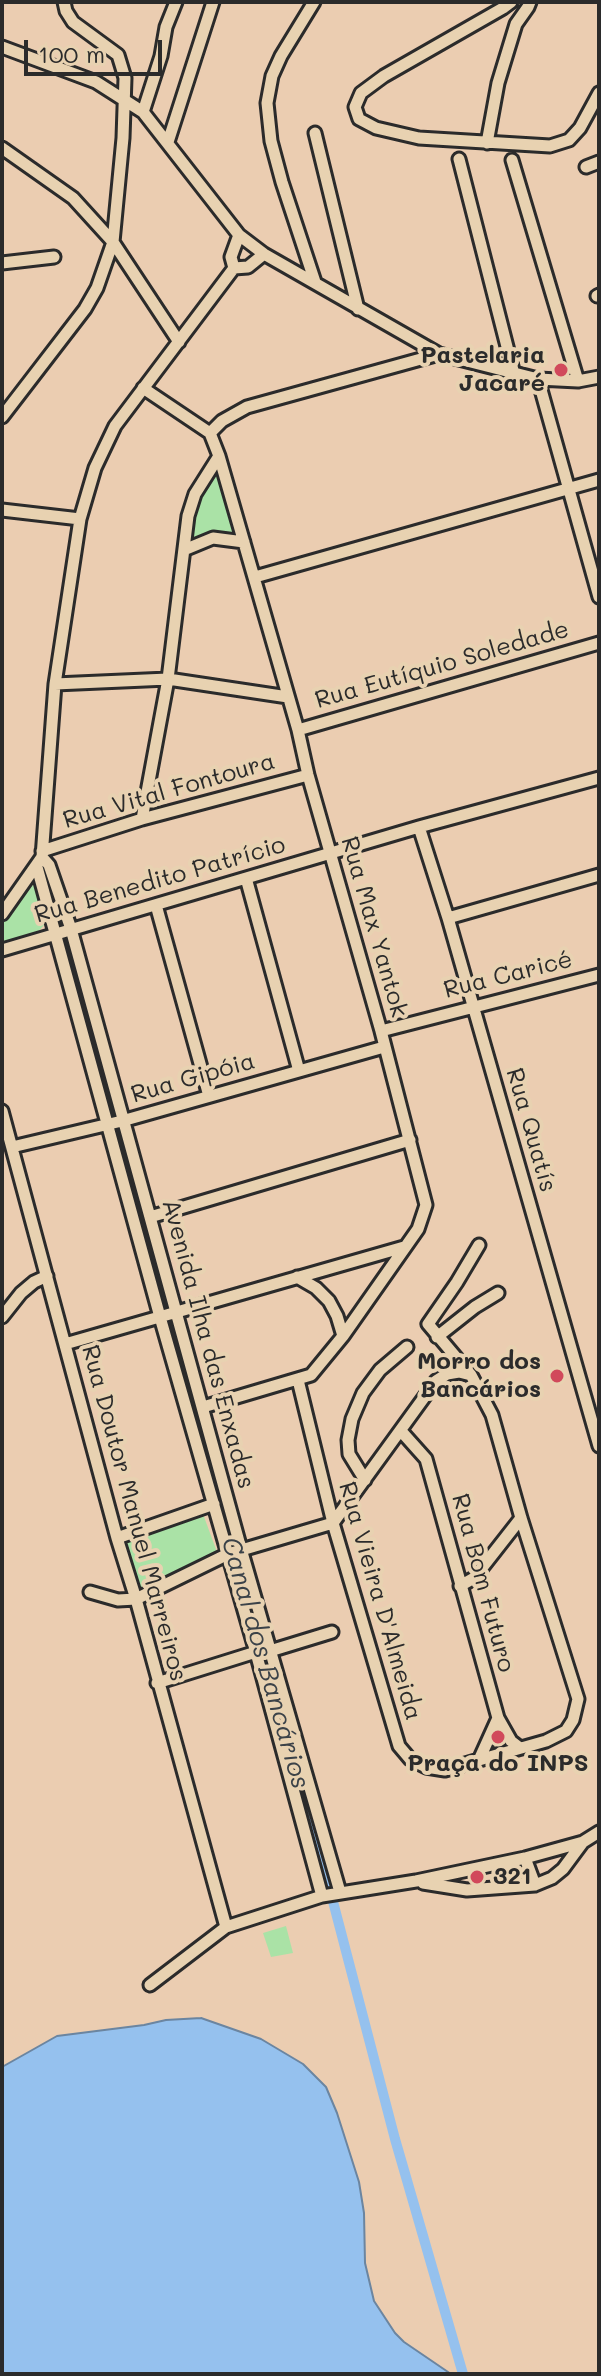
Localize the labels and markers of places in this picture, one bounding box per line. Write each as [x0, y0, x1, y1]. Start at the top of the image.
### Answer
place label: Pastelaria Jacaré [420, 342, 545, 398]
marker: Pastelaria Jacaré [552, 361, 570, 379]
place label: Morro dos Bancários [417, 1348, 541, 1404]
marker: Morro dos Bancários [548, 1367, 566, 1385]
marker: Praça do INPS [489, 1728, 507, 1746]
place label: Praça do INPS [407, 1750, 589, 1778]
place label: 321 [493, 1863, 531, 1891]
marker: 321 [468, 1868, 486, 1886]

